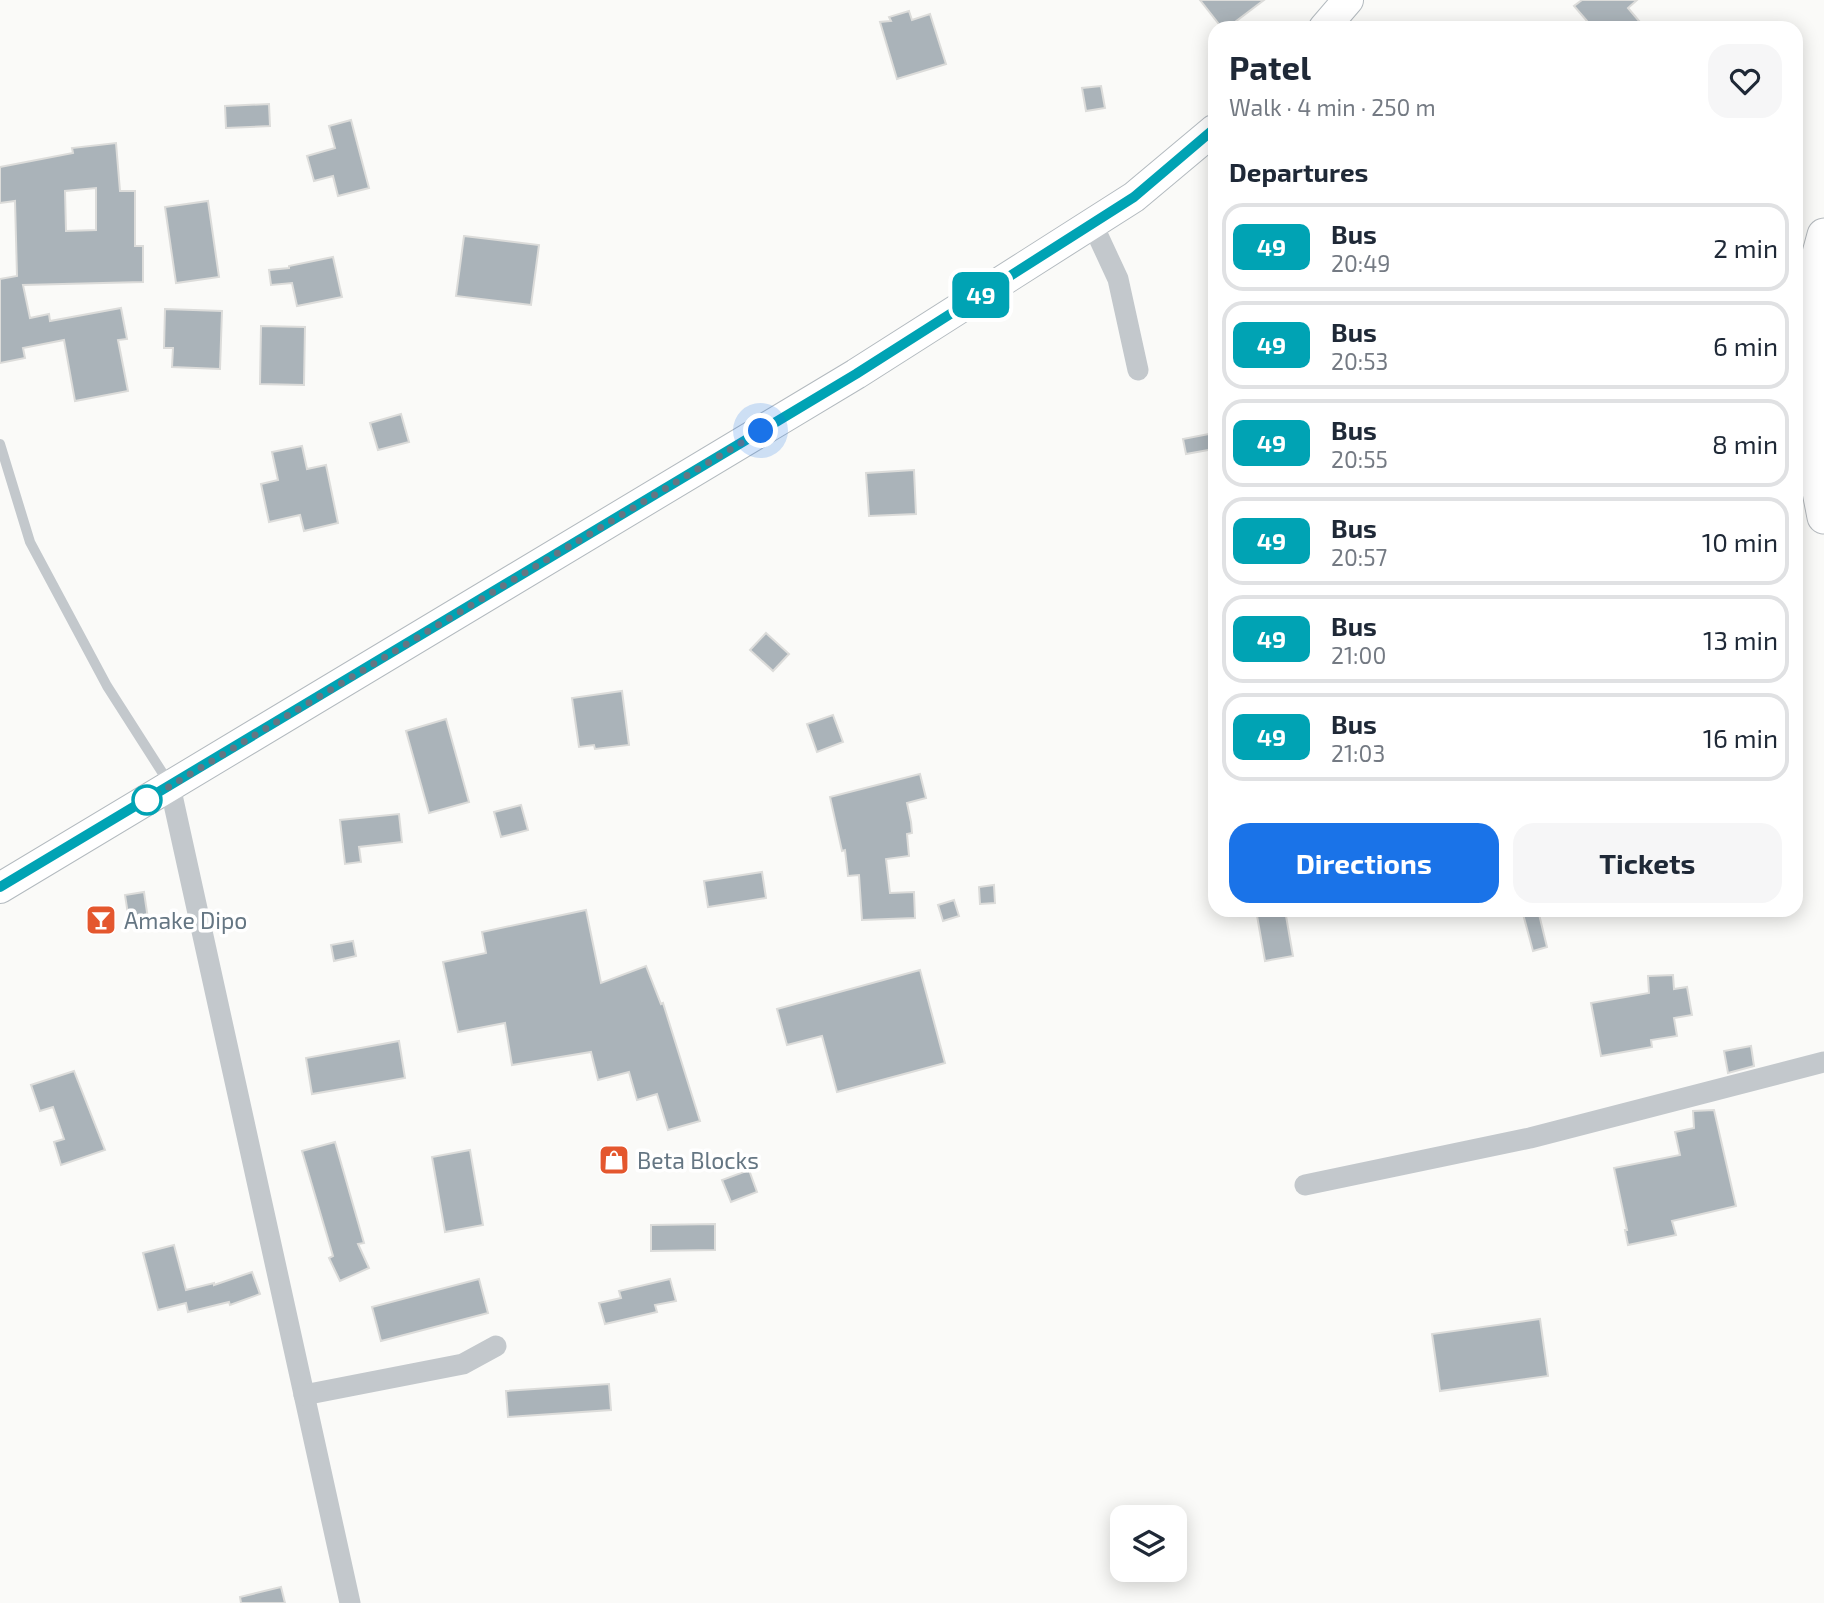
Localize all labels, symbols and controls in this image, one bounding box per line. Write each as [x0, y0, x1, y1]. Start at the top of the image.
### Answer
button: heart [1708, 44, 1782, 118]
text: Patel [1229, 47, 1311, 87]
text: Walk · 4 min · 250 m [1229, 93, 1436, 121]
text: Departures [1229, 156, 1368, 187]
text: Bus [1331, 218, 1377, 249]
text: 49 [1257, 232, 1286, 261]
text: 2 min [1713, 232, 1778, 263]
text: 20:49 [1331, 249, 1391, 277]
line badge: 49 [950, 272, 1012, 318]
text: 49 [966, 280, 996, 309]
text: Bus [1331, 316, 1377, 347]
text: 49 [1257, 330, 1286, 359]
text: 6 min [1713, 330, 1778, 361]
text: 20:53 [1331, 347, 1388, 375]
your location [743, 413, 778, 448]
text: Bus [1331, 414, 1377, 445]
text: 49 [1257, 428, 1286, 457]
text: 8 min [1712, 428, 1778, 459]
text: 20:55 [1331, 445, 1388, 473]
text: Bus [1331, 512, 1377, 543]
text: 49 [1257, 526, 1286, 555]
text: 10 min [1702, 526, 1778, 557]
text: 20:57 [1331, 543, 1387, 571]
text: Bus [1331, 610, 1377, 641]
text: 49 [1257, 624, 1286, 653]
text: 13 min [1703, 624, 1778, 655]
text: 21:00 [1331, 641, 1386, 669]
text: Bus [1331, 708, 1377, 739]
text: 49 [1257, 722, 1286, 751]
text: 16 min [1703, 722, 1778, 753]
text: 21:03 [1331, 739, 1385, 767]
unlabelled marker [132, 785, 162, 815]
button: Directions [1229, 823, 1499, 903]
button: Tickets [1513, 823, 1782, 903]
bar icon: Amake Dipo [84, 903, 118, 937]
place label: Amake Dipo [124, 906, 247, 934]
shop icon: Beta Blocks [597, 1143, 631, 1177]
place label: Beta Blocks [637, 1146, 759, 1174]
map controls [1110, 1505, 1187, 1582]
button: layers [1110, 1505, 1187, 1582]

